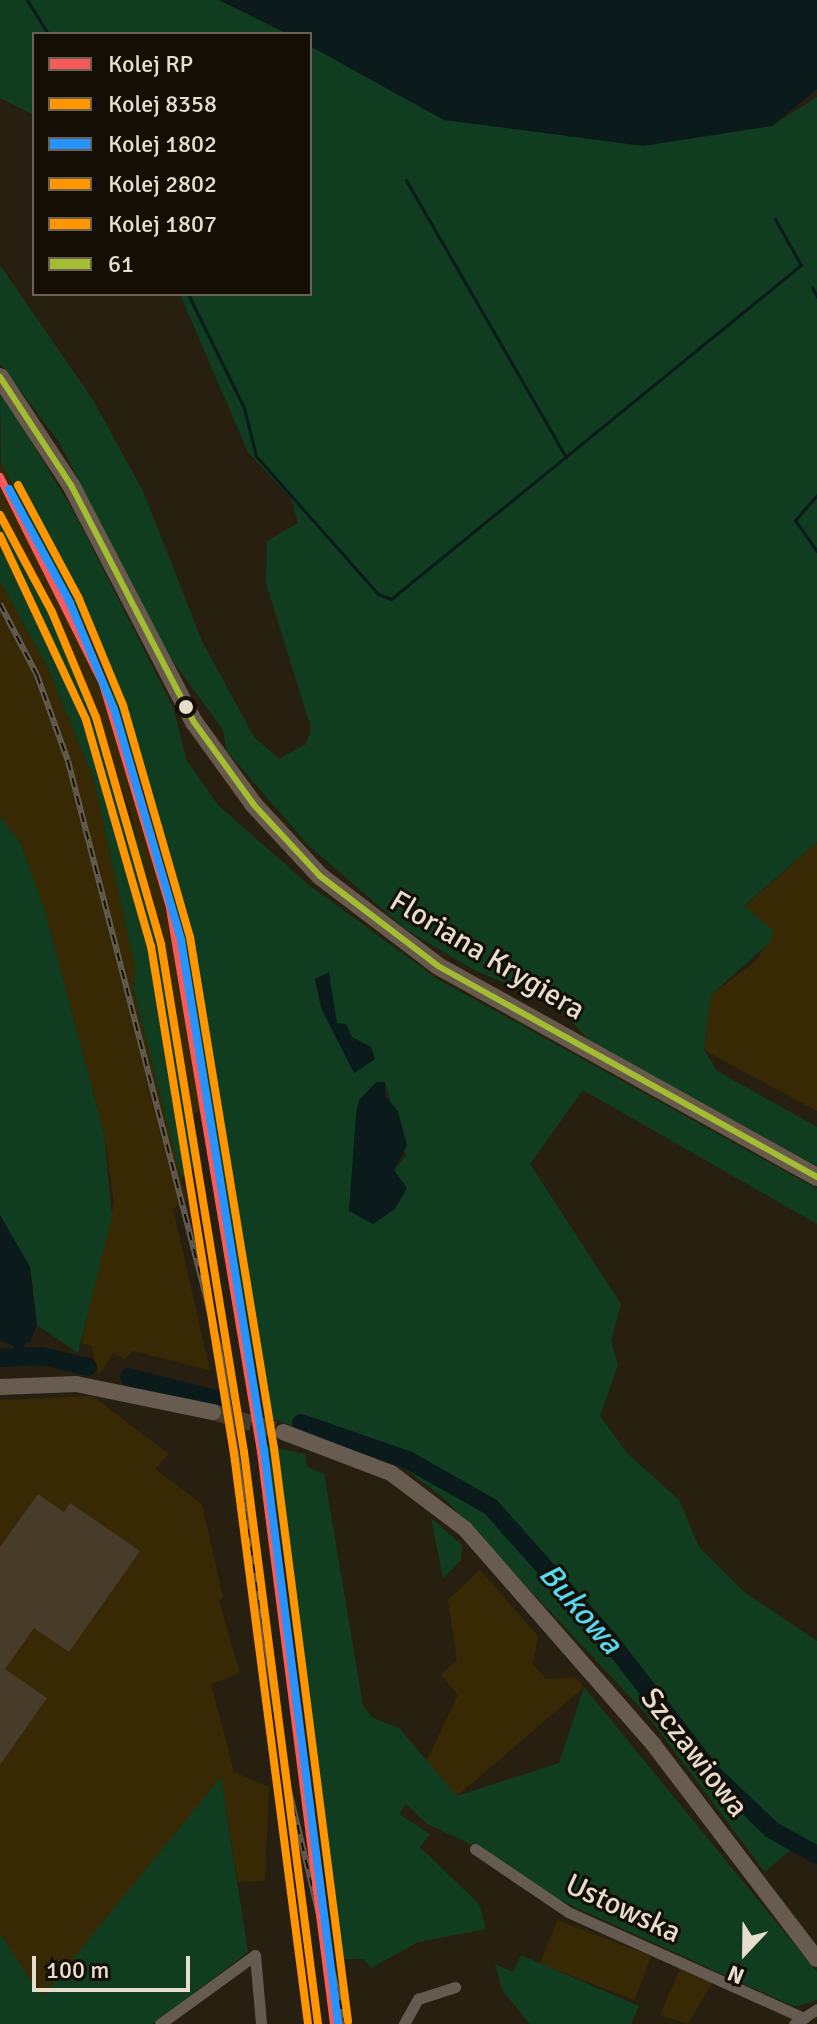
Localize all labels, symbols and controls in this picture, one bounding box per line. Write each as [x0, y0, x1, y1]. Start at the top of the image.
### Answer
legend [32, 32, 312, 296]
text: Kolej RP [108, 49, 193, 79]
text: Kolej 8358 [108, 89, 217, 119]
text: Kolej 1802 [108, 129, 217, 159]
text: Kolej 2802 [108, 169, 217, 199]
text: Kolej 1807 [108, 209, 217, 239]
text: 61 [108, 249, 134, 279]
unlabelled marker [178, 699, 194, 715]
street label: Floriana Krygiera [383, 884, 591, 1028]
water label: Bukowa [530, 1556, 630, 1662]
street label: Szczawiowa [632, 1681, 756, 1825]
street label: Ustowska [560, 1867, 686, 1951]
north arrow [705, 1912, 785, 1992]
scale bar [36, 1940, 194, 1990]
text: 100 m [46, 1955, 109, 1985]
text: N [724, 1959, 748, 1990]

